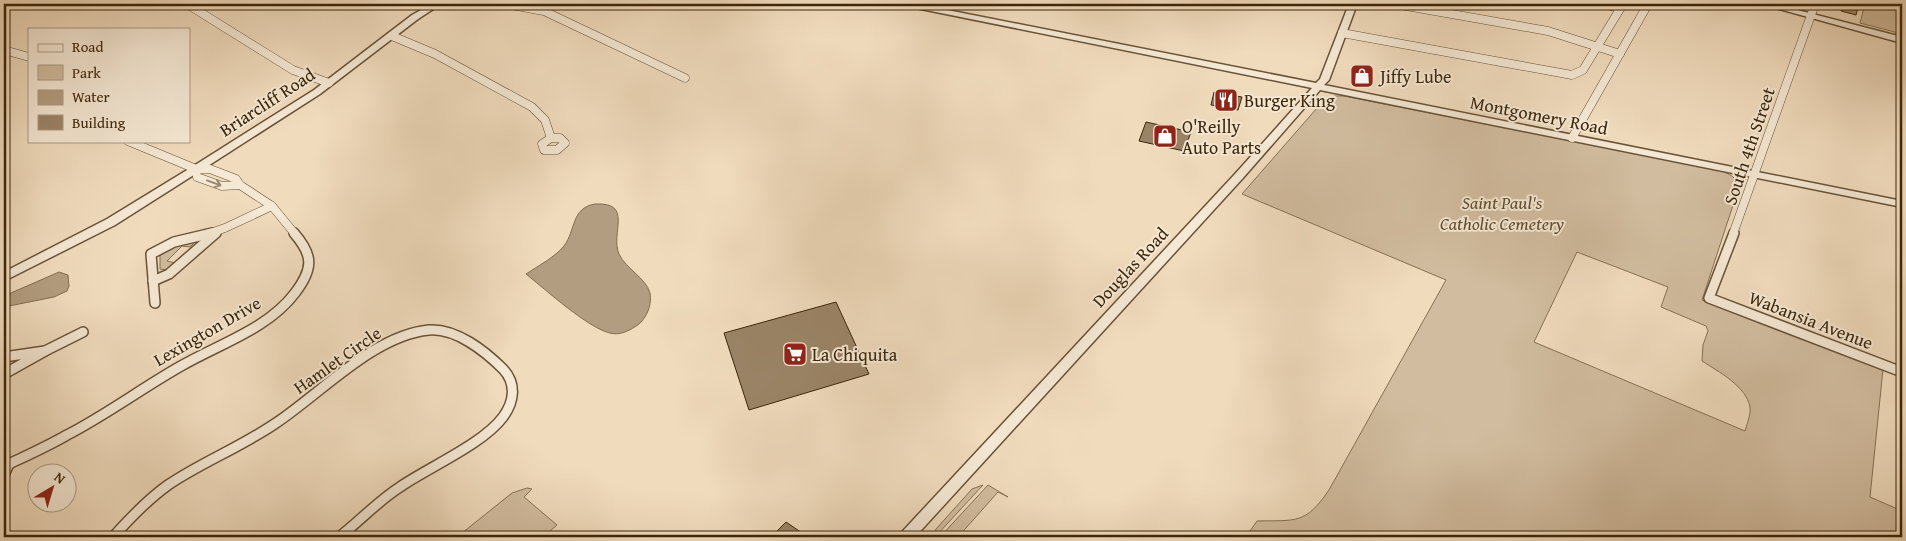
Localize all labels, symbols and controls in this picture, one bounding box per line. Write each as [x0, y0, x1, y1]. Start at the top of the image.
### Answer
legend [28, 28, 190, 142]
text: Road [72, 36, 103, 57]
street label: Briarcliff Road [214, 61, 321, 143]
text: Park [72, 62, 101, 83]
shop icon: Jiffy Lube [1349, 63, 1375, 89]
place label: Jiffy Lube [1378, 63, 1451, 90]
street label: South 4th Street [1716, 83, 1782, 208]
text: Water [72, 86, 110, 107]
restaurant icon: Burger King [1213, 87, 1239, 113]
place label: Burger King [1244, 87, 1335, 114]
street label: Montgomery Road [1468, 88, 1611, 142]
text: Building [72, 112, 126, 133]
place label: O'Reilly Auto Parts [1182, 113, 1261, 161]
shop icon: O'Reilly Auto Parts [1152, 123, 1178, 149]
one-way arrow [206, 179, 221, 188]
park label: Saint Paul's Catholic Cemetery [1440, 189, 1565, 237]
street label: Douglas Road [1086, 221, 1175, 313]
street label: Wabansia Avenue [1745, 284, 1877, 356]
street label: Lexington Drive [148, 289, 266, 373]
street label: Hamlet Circle [287, 320, 387, 400]
supermarket icon: La Chiquita [782, 341, 808, 367]
place label: La Chiquita [812, 341, 898, 368]
north arrow [28, 464, 78, 514]
text: N [50, 467, 70, 489]

